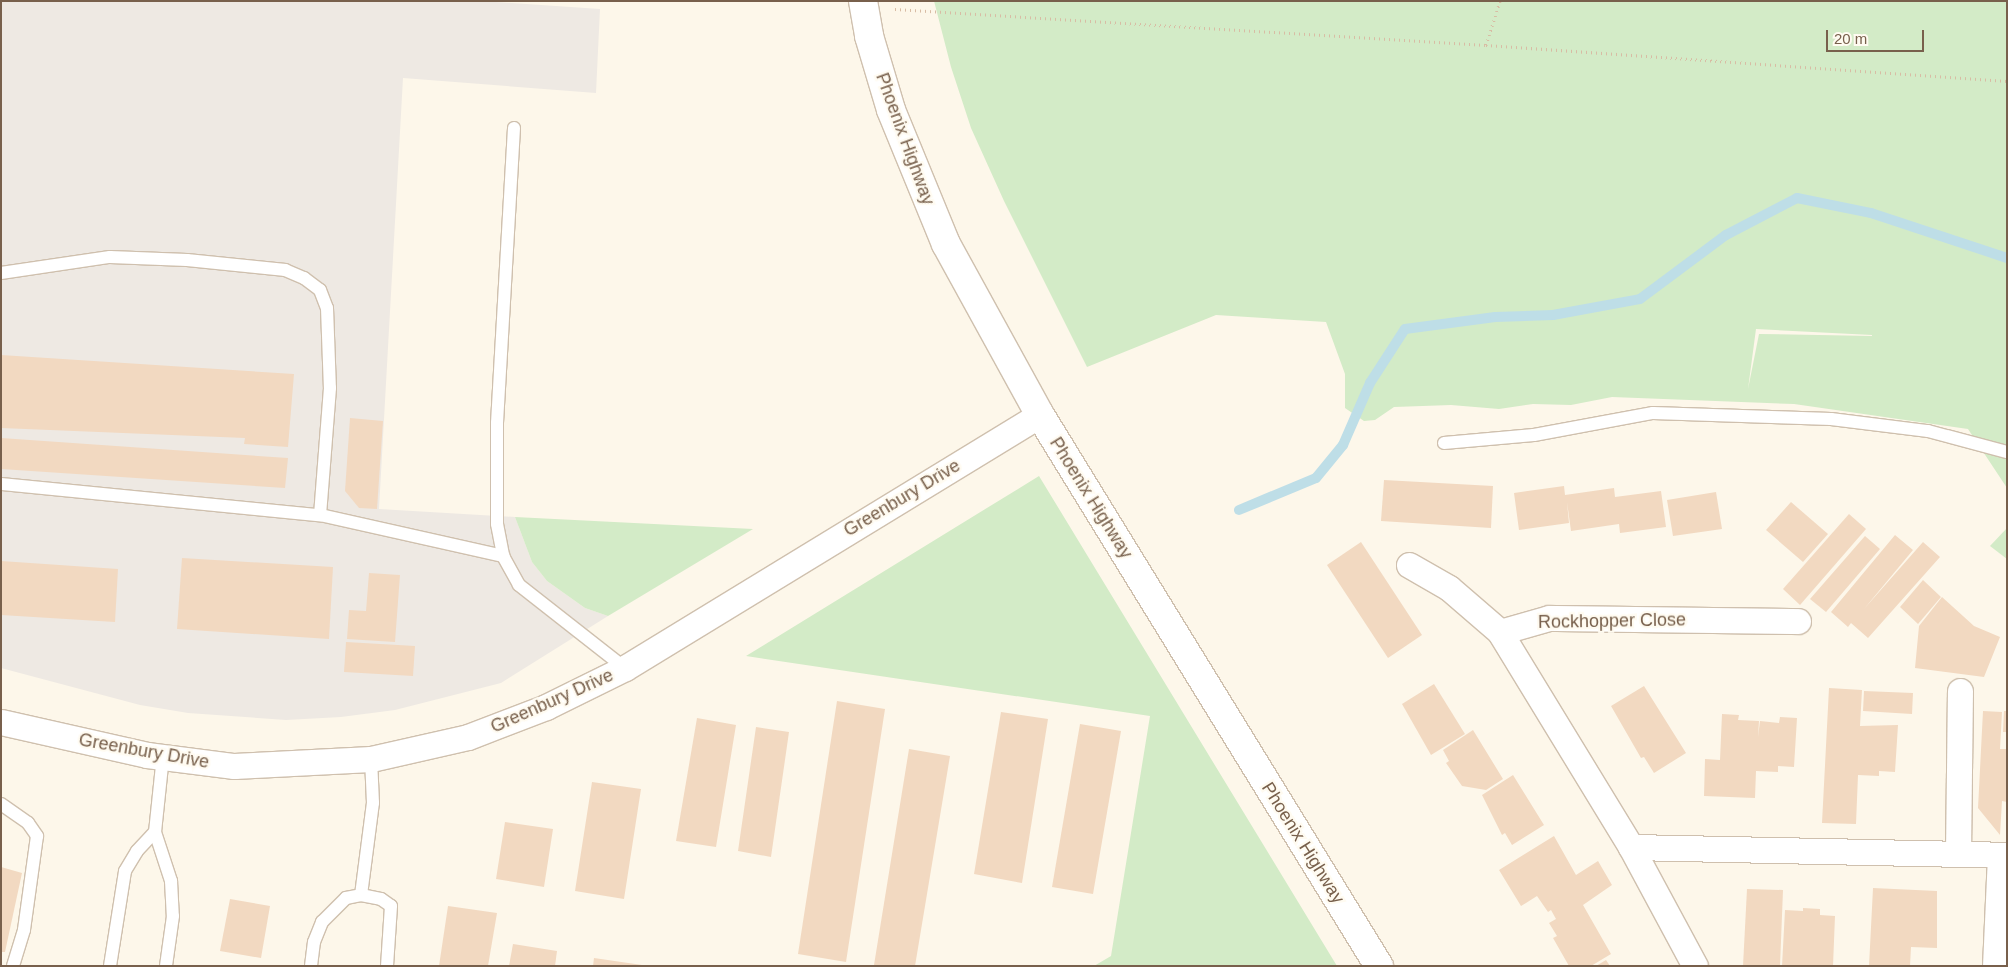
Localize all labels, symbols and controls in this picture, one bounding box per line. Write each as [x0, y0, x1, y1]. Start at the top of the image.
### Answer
scale bar [1828, 20, 1926, 52]
text: 20 m [1834, 30, 1867, 47]
street label: Phoenix Highway [871, 70, 939, 208]
street label: Phoenix Highway [1045, 433, 1137, 563]
street label: Greenbury Drive [840, 455, 964, 541]
street label: Rockhopper Close [1538, 609, 1686, 633]
street label: Greenbury Drive [487, 664, 617, 738]
street label: Greenbury Drive [77, 729, 211, 773]
street label: Phoenix Highway [1257, 778, 1349, 908]

